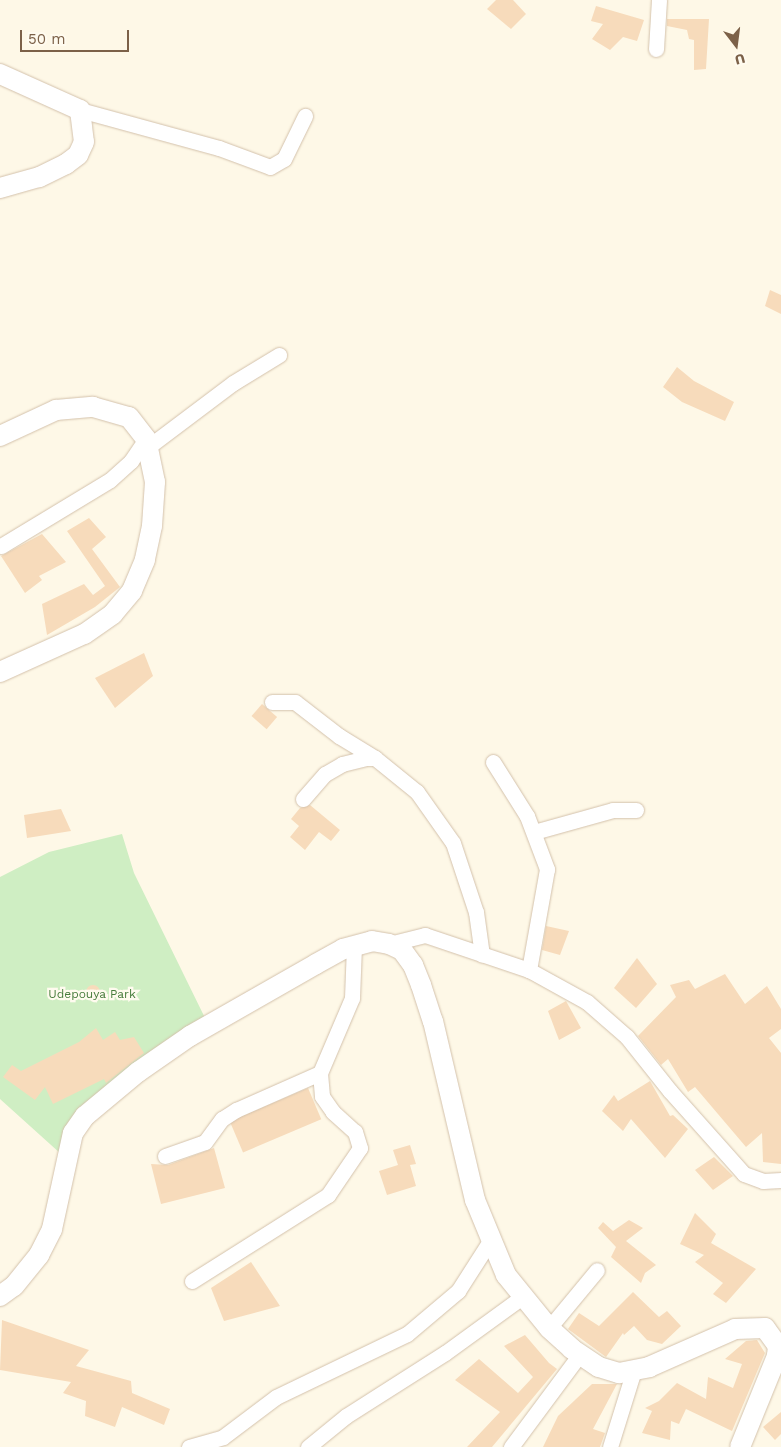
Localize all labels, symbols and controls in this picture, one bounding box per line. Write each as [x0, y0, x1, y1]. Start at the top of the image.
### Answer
scale bar [22, 20, 131, 52]
north arrow [711, 20, 761, 70]
text: 50 m [28, 30, 65, 48]
text: U [733, 50, 747, 69]
park label: Udepouya Park [48, 988, 136, 1002]

